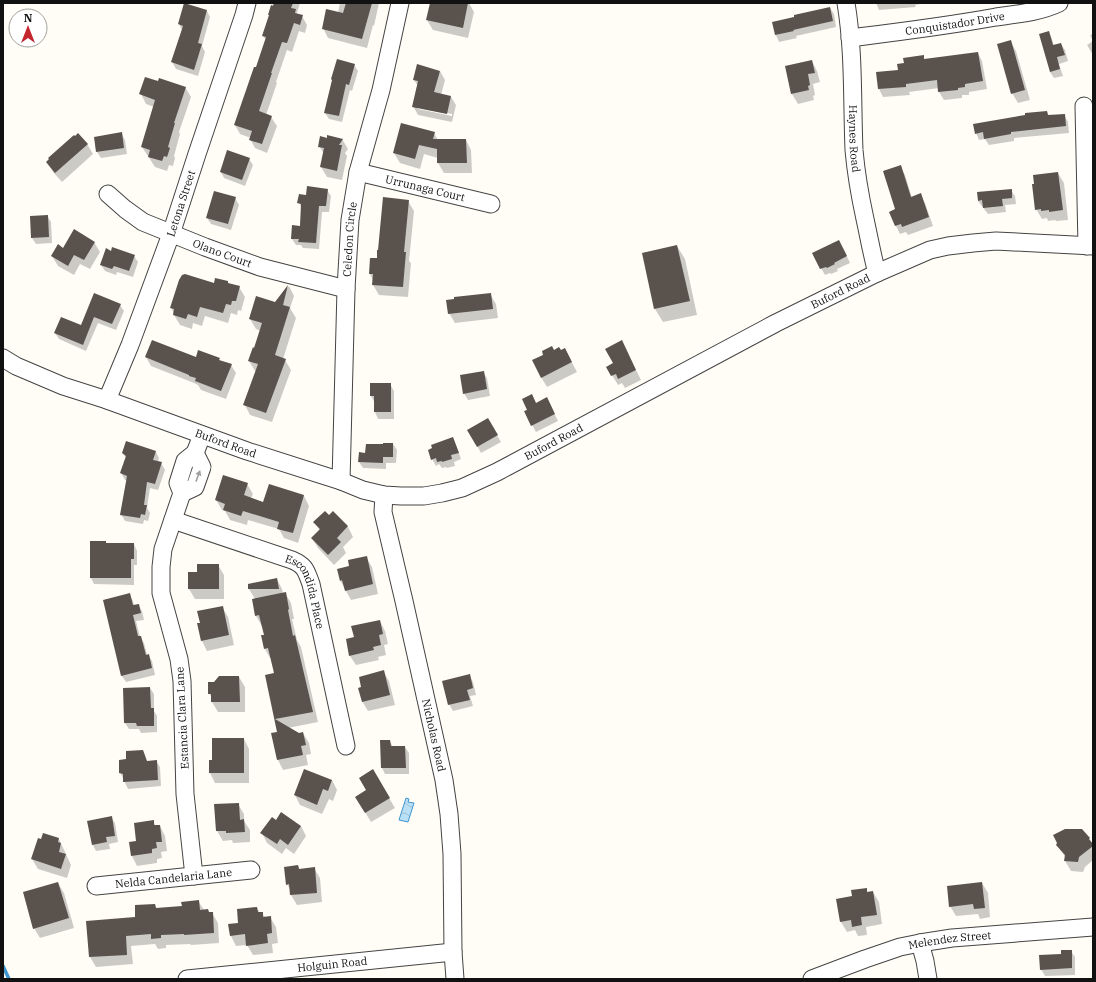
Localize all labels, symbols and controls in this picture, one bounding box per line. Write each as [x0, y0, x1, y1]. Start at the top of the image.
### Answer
north arrow [8, 8, 48, 48]
street label: Conquistador Drive [904, 9, 1006, 38]
text: N [24, 11, 33, 25]
street label: Haynes Road [846, 105, 863, 173]
street label: Letona Street [164, 168, 198, 239]
street label: Urrunaga Court [384, 172, 466, 204]
street label: Celedon Circle [340, 201, 360, 277]
street label: Olano Court [191, 236, 254, 270]
street label: Buford Road [808, 270, 873, 312]
street label: Buford Road [522, 420, 585, 463]
street label: Buford Road [193, 426, 259, 461]
one-way arrow [196, 470, 202, 482]
street label: Escondida Place [283, 551, 328, 630]
street label: Estancia Clara Lane [172, 666, 192, 769]
street label: Nicholas Road [419, 697, 449, 773]
street label: Nelda Candelaria Lane [114, 865, 233, 891]
street label: Melendez Street [907, 928, 992, 952]
street label: Holguin Road [297, 954, 368, 975]

